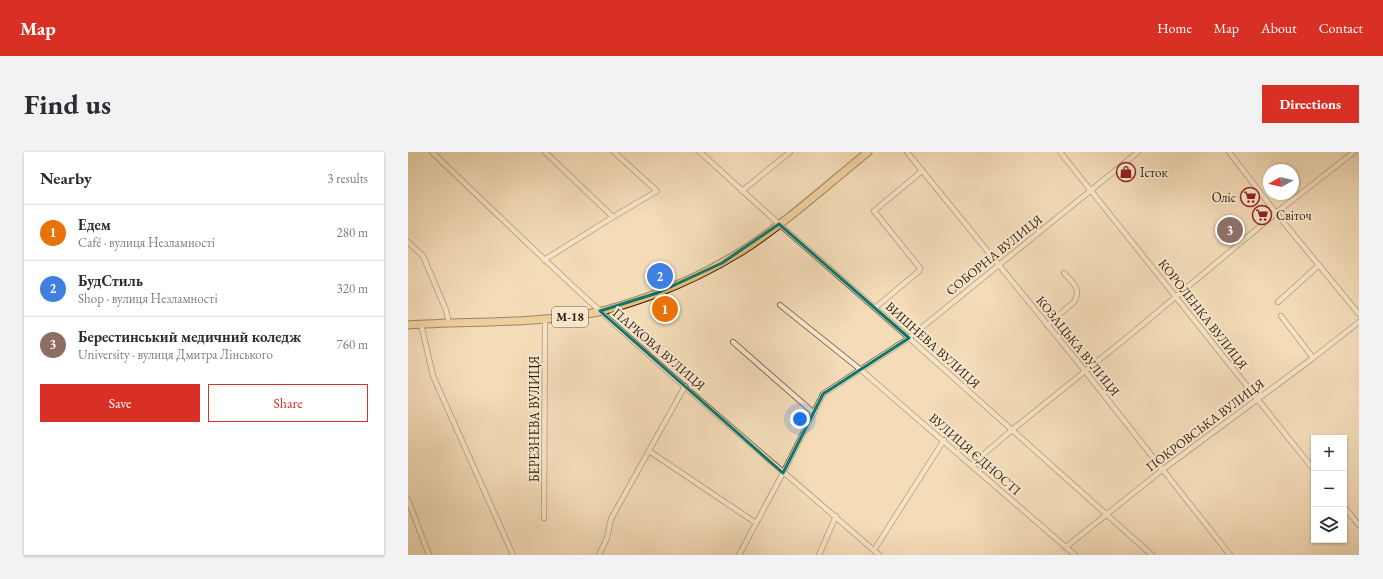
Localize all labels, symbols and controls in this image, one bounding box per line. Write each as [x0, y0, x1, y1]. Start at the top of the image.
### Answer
text: Map [20, 16, 56, 41]
text: Home [1157, 19, 1192, 37]
text: Map [1214, 19, 1239, 37]
text: About [1261, 19, 1297, 37]
text: Contact [1319, 19, 1363, 37]
button: Directions [1262, 85, 1359, 123]
text: Find us [24, 86, 111, 122]
shop icon: Істок [1115, 161, 1137, 183]
place label: Істок [1140, 164, 1168, 181]
north arrow [1263, 164, 1299, 200]
text: Nearby [40, 167, 92, 189]
text: 3 results [327, 170, 368, 187]
supermarket icon: Оліс [1239, 186, 1261, 208]
place label: Оліс [1212, 189, 1236, 206]
supermarket icon: Світоч [1251, 204, 1273, 226]
place label: Світоч [1276, 207, 1312, 224]
street label: СОБОРНА ВУЛИЦЯ [942, 211, 1046, 299]
text: Едем [78, 215, 111, 234]
pin: 3 [1217, 215, 1243, 245]
text: 1 [50, 224, 56, 241]
text: 280 m [337, 224, 368, 241]
text: Café · вулиця Незламності [78, 234, 215, 251]
street label: КОРОЛЕНКА ВУЛИЦЯ [1155, 255, 1252, 373]
pin: 2 [647, 261, 673, 291]
text: БудСтиль [78, 271, 143, 290]
text: 2 [50, 280, 56, 297]
text: 320 m [337, 280, 368, 297]
text: Shop · вулиця Незламності [78, 290, 218, 307]
street label: КОЗАЦЬКА ВУЛИЦЯ [1032, 292, 1124, 400]
pin: 1 [652, 294, 678, 324]
street label: ВИШНЕВА ВУЛИЦЯ [882, 298, 984, 392]
street label: ПАРКОВА ВУЛИЦЯ [609, 304, 709, 394]
road number: М-18 [552, 307, 588, 327]
text: Берестинський медичний коледж [78, 327, 301, 346]
text: 3 [50, 336, 56, 353]
text: 760 m [337, 336, 368, 353]
text: University · вулиця Дмитра Лінського [78, 346, 273, 363]
street label: БЕРЕЗНЕВА ВУЛИЦЯ [526, 355, 543, 482]
street label: ПОКРОВСЬКА ВУЛИЦЯ [1142, 375, 1268, 475]
button: Save [40, 384, 200, 422]
button: Share [208, 384, 368, 422]
your location [790, 409, 810, 429]
street label: ВУЛИЦЯ ЄДНОСТІ [926, 409, 1025, 499]
map controls [1311, 435, 1347, 543]
button: + [1311, 435, 1347, 471]
button: − [1311, 471, 1347, 507]
button: layers [1311, 507, 1347, 543]

